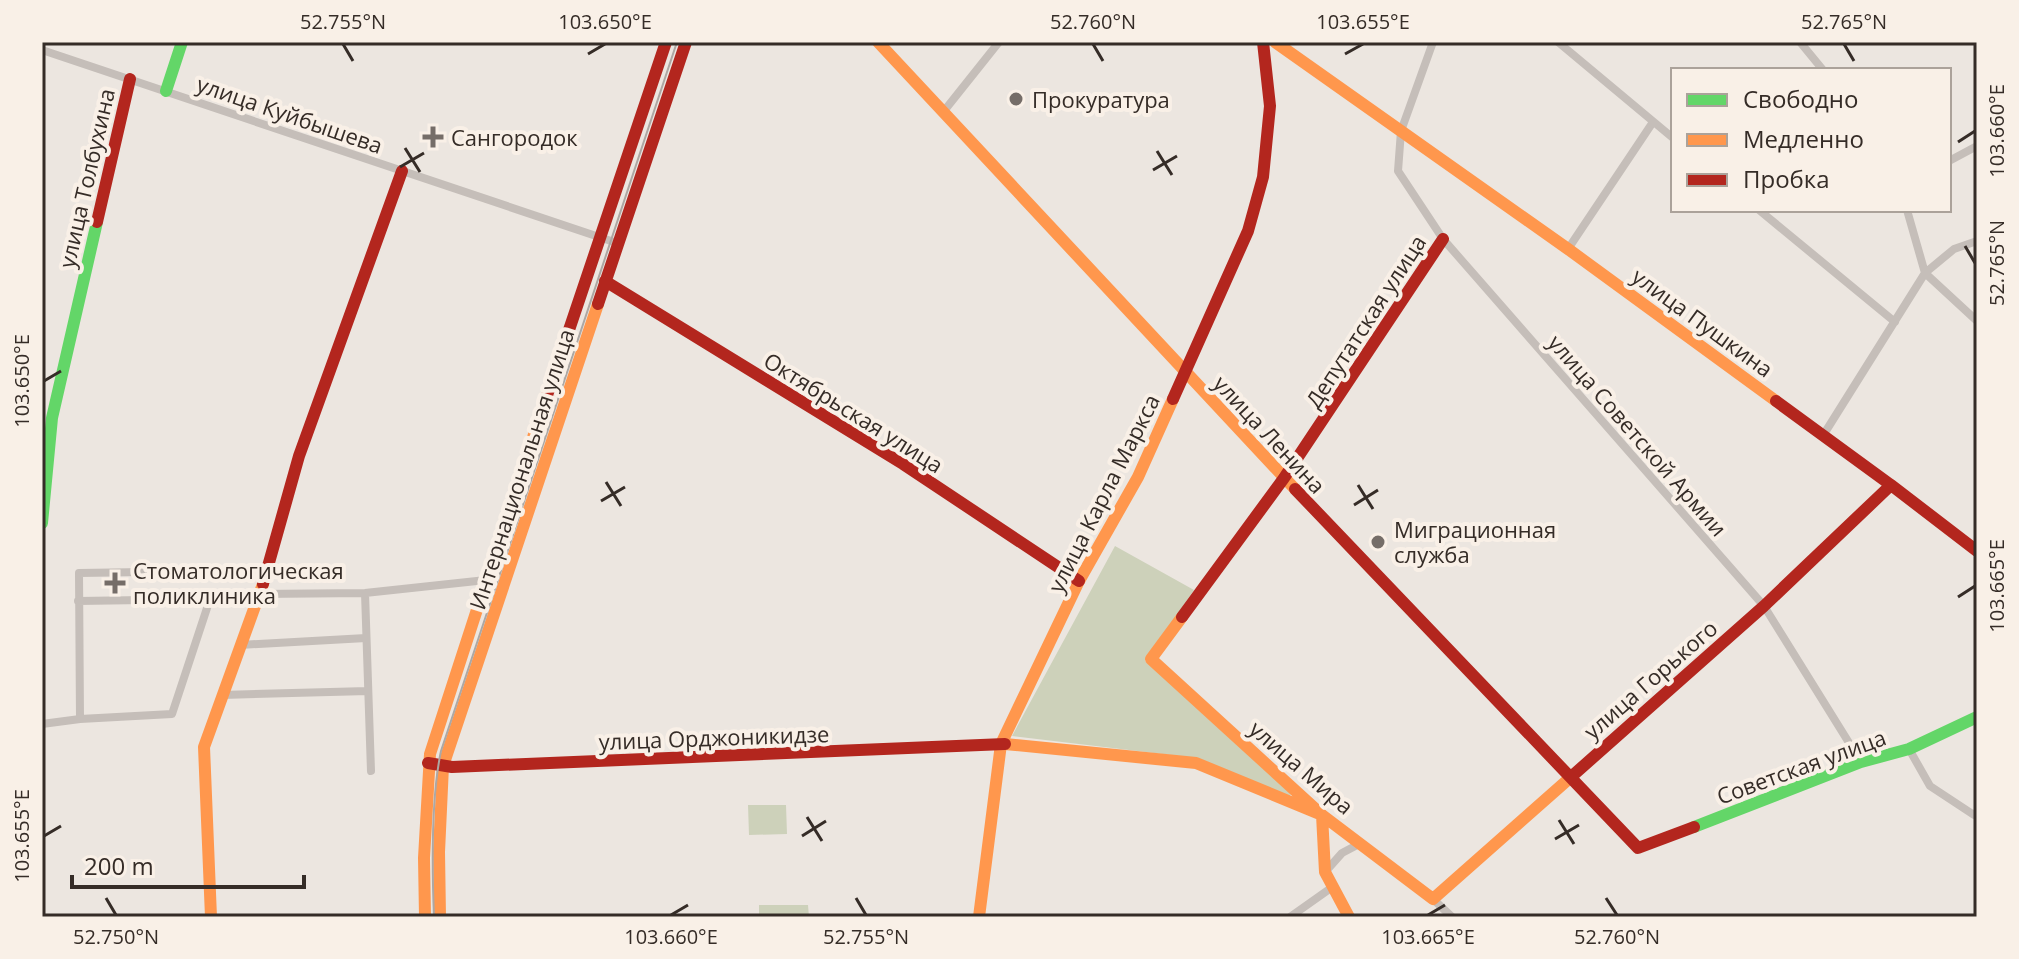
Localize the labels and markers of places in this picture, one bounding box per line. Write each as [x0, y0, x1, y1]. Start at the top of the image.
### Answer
place label: Прокуратура [1032, 84, 1170, 114]
marker: Прокуратура [1007, 90, 1025, 108]
place label: Сангородок [451, 122, 578, 152]
marker: Сангородок [422, 126, 444, 148]
place label: Миграционная служба [1394, 514, 1556, 569]
marker: Миграционная служба [1369, 533, 1387, 551]
place label: Стоматологическая поликлиника [133, 555, 344, 610]
marker: Стоматологическая поликлиника [104, 572, 126, 594]

